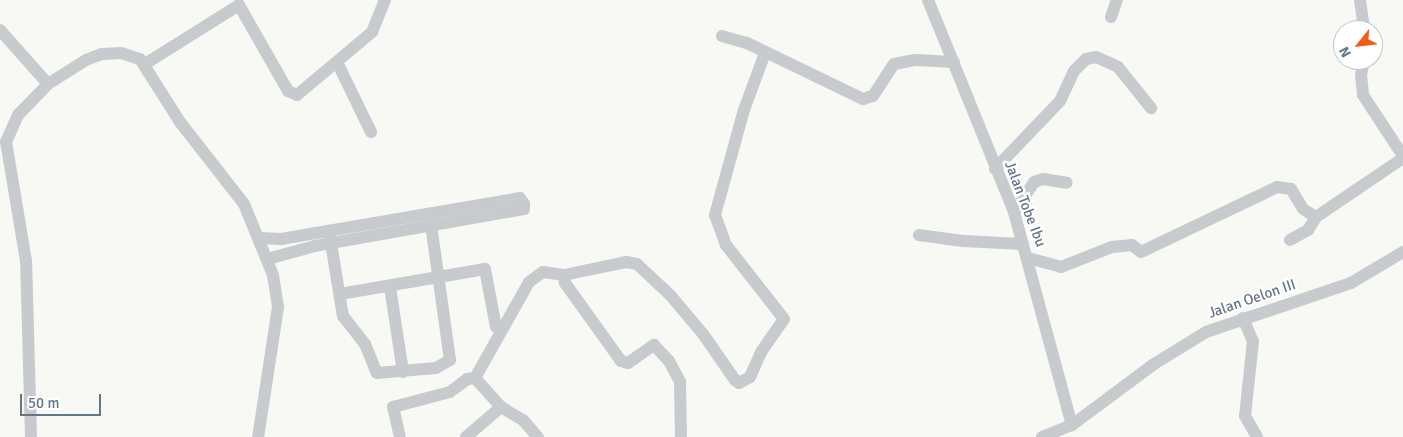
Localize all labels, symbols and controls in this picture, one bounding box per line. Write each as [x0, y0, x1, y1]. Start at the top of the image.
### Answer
north arrow [1333, 20, 1383, 70]
text: N [1336, 44, 1355, 60]
street label: Jalan Tobe Ibu [1000, 158, 1050, 250]
street label: Jalan Oelon III [1206, 276, 1298, 322]
scale bar [22, 384, 104, 416]
text: 50 m [28, 394, 59, 412]

